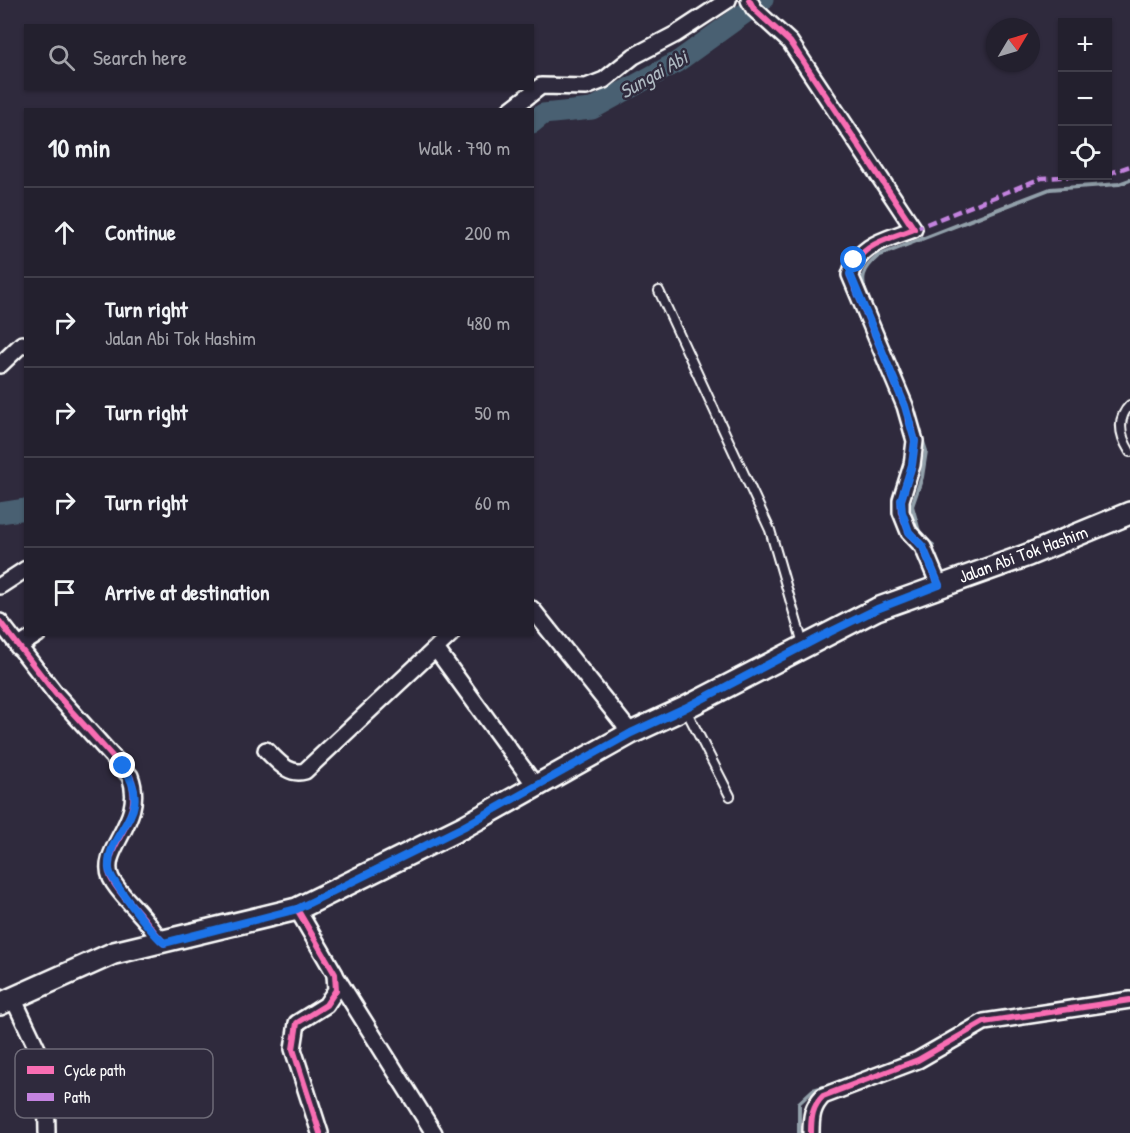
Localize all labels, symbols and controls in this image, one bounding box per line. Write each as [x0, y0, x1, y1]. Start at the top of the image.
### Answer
north arrow [986, 18, 1040, 72]
map controls [1058, 18, 1112, 180]
button: + [1058, 18, 1112, 72]
search box [24, 24, 534, 90]
icon: search [45, 41, 78, 74]
text: Search here [93, 42, 187, 72]
water label: Sungai Abi [614, 42, 695, 105]
button: − [1058, 72, 1112, 126]
button: locate [1058, 126, 1112, 180]
text: 10 min [48, 130, 110, 165]
text: Walk · 790 m [419, 134, 510, 161]
icon: ahead [48, 216, 81, 249]
text: Continue [105, 217, 176, 247]
text: 200 m [465, 219, 510, 246]
route start [840, 246, 866, 272]
text: Turn right [105, 294, 188, 324]
icon: right [48, 306, 81, 339]
text: 480 m [467, 309, 510, 336]
text: Jalan Abi Tok Hashim [105, 324, 256, 351]
icon: right [48, 396, 81, 429]
text: Turn right [105, 397, 188, 427]
text: 50 m [474, 399, 510, 426]
icon: right [48, 486, 81, 519]
text: Turn right [105, 487, 188, 517]
text: 60 m [475, 489, 510, 516]
street label: Jalan Abi Tok Hashim [955, 519, 1091, 589]
icon: arrive [48, 576, 81, 609]
text: Arrive at destination [105, 577, 270, 607]
route end [109, 752, 135, 778]
legend [15, 1049, 213, 1118]
text: Cycle path [64, 1059, 126, 1081]
text: Path [64, 1086, 90, 1108]

